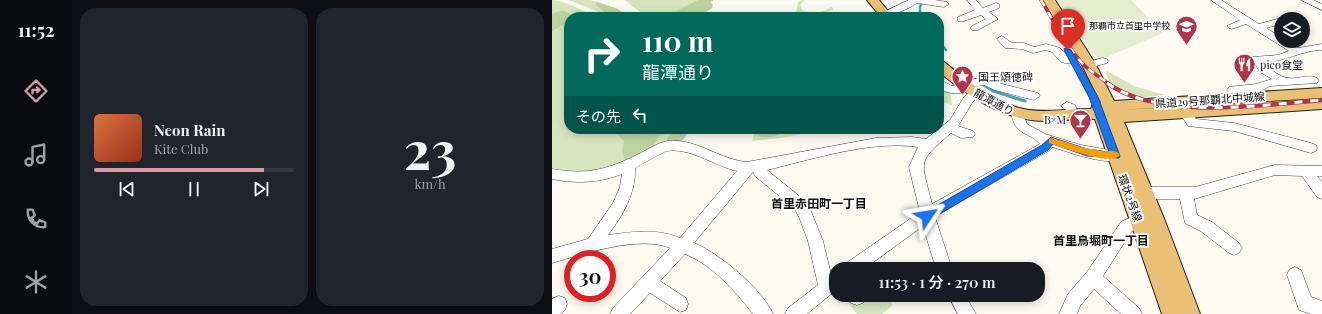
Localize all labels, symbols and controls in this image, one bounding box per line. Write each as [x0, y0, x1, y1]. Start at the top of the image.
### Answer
pin [1051, 9, 1085, 50]
map controls [1274, 12, 1310, 48]
button: layers [1274, 12, 1310, 48]
school or university icon: 那覇市立首里中学校 [1173, 13, 1199, 46]
icon: arrive [1057, 15, 1079, 37]
text: 11:52 [18, 18, 54, 42]
place label: 那覇市立首里中学校 [1089, 19, 1170, 31]
text: 110 m [642, 22, 713, 59]
icon: right [576, 28, 628, 80]
restaurant icon: pico食堂 [1232, 52, 1258, 85]
place label: pico食堂 [1260, 57, 1303, 72]
text: 龍潭通り [642, 60, 714, 84]
place icon: 国王頌徳碑 [949, 64, 975, 97]
place label: 国王頌徳碑 [978, 69, 1033, 84]
icon: directions [22, 77, 50, 105]
street label: 龍潭通り [971, 85, 1017, 119]
street label: 県道29号那覇北中城線 [1155, 88, 1265, 111]
icon: left [629, 104, 651, 126]
text: その先 [576, 106, 621, 126]
bar icon: B×M [1068, 107, 1094, 140]
place label: B×M [1044, 112, 1066, 127]
text: 23 [404, 114, 456, 183]
text: Neon Rain [154, 120, 225, 140]
text: Kite Club [154, 140, 208, 157]
icon: music [22, 141, 50, 169]
street label: 環状2号線 [1115, 172, 1146, 224]
text: km/h [414, 175, 446, 192]
icon: previous [116, 178, 138, 200]
icon: pause [183, 178, 205, 200]
icon: next [250, 178, 272, 200]
district label: 首里赤田町一丁目 [771, 195, 867, 211]
position arrow [906, 195, 948, 237]
icon: phone [22, 205, 50, 233]
district label: 首里鳥堀町一丁目 [1053, 232, 1149, 248]
speed limit sign: 30 [564, 250, 616, 302]
icon: climate [22, 268, 50, 296]
text: 11:53 · 1 分 · 270 m [879, 272, 995, 292]

